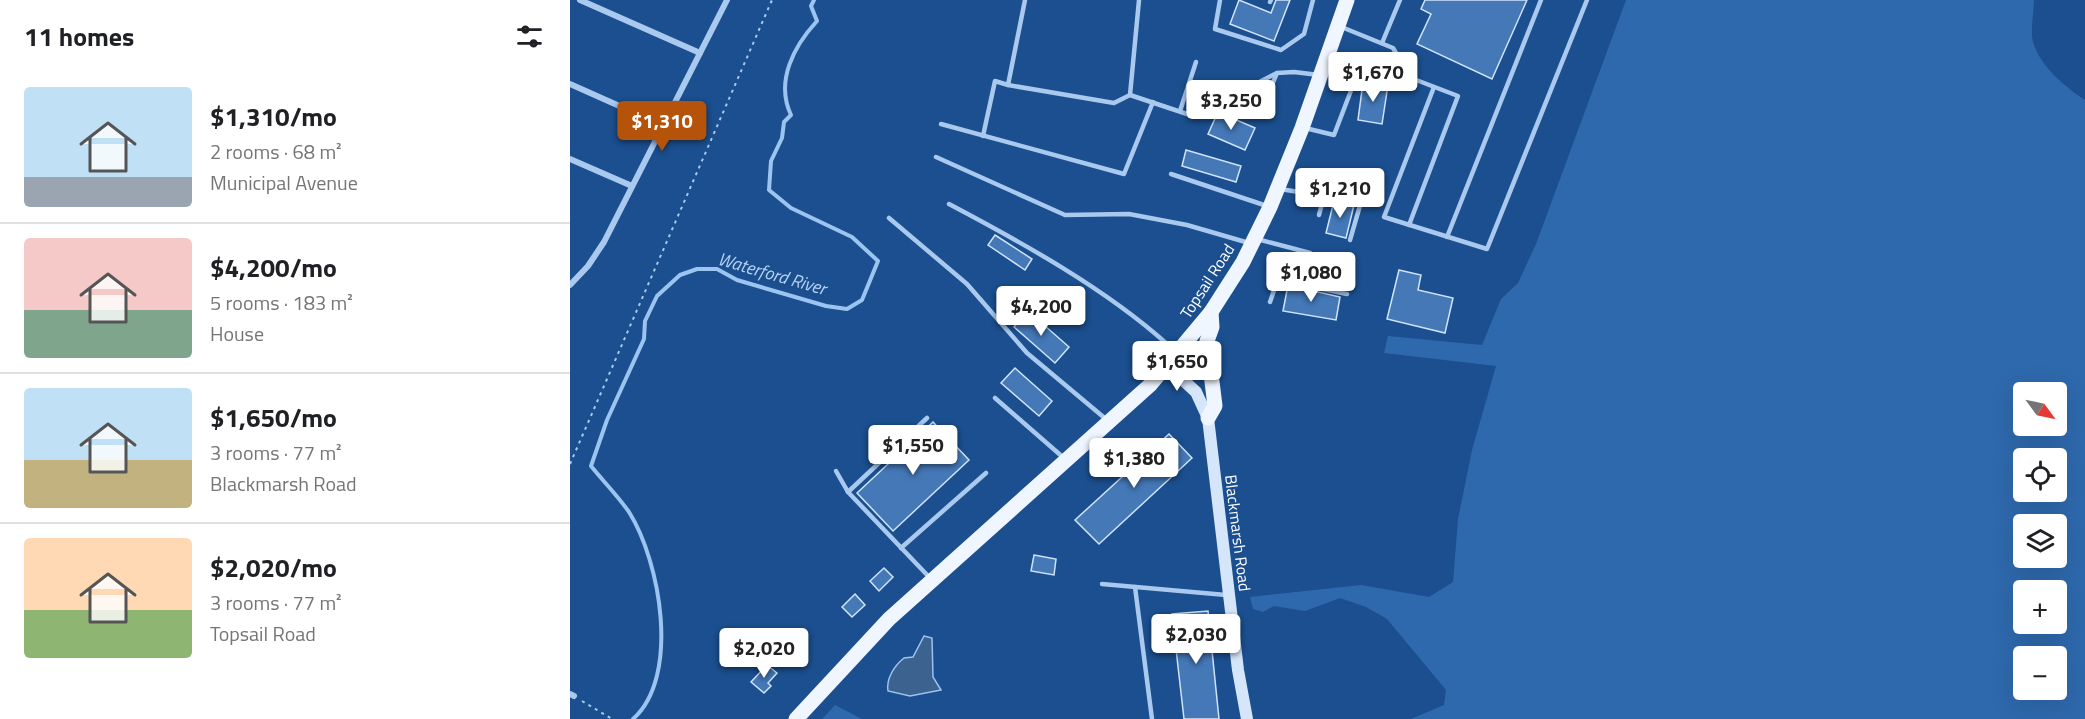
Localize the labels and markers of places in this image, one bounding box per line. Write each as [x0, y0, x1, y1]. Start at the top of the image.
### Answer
pin: $1,670 [1324, 52, 1422, 103]
pin: $3,250 [1182, 80, 1280, 131]
pin: $1,310 [613, 101, 711, 152]
pin: $1,210 [1291, 168, 1389, 219]
pin: $1,080 [1262, 252, 1360, 303]
pin: $4,200 [992, 286, 1090, 337]
pin: $1,650 [1128, 341, 1226, 392]
pin: $1,550 [864, 425, 962, 476]
pin: $1,380 [1085, 438, 1183, 489]
pin: $2,030 [1147, 614, 1245, 665]
pin: $2,020 [715, 628, 813, 679]

